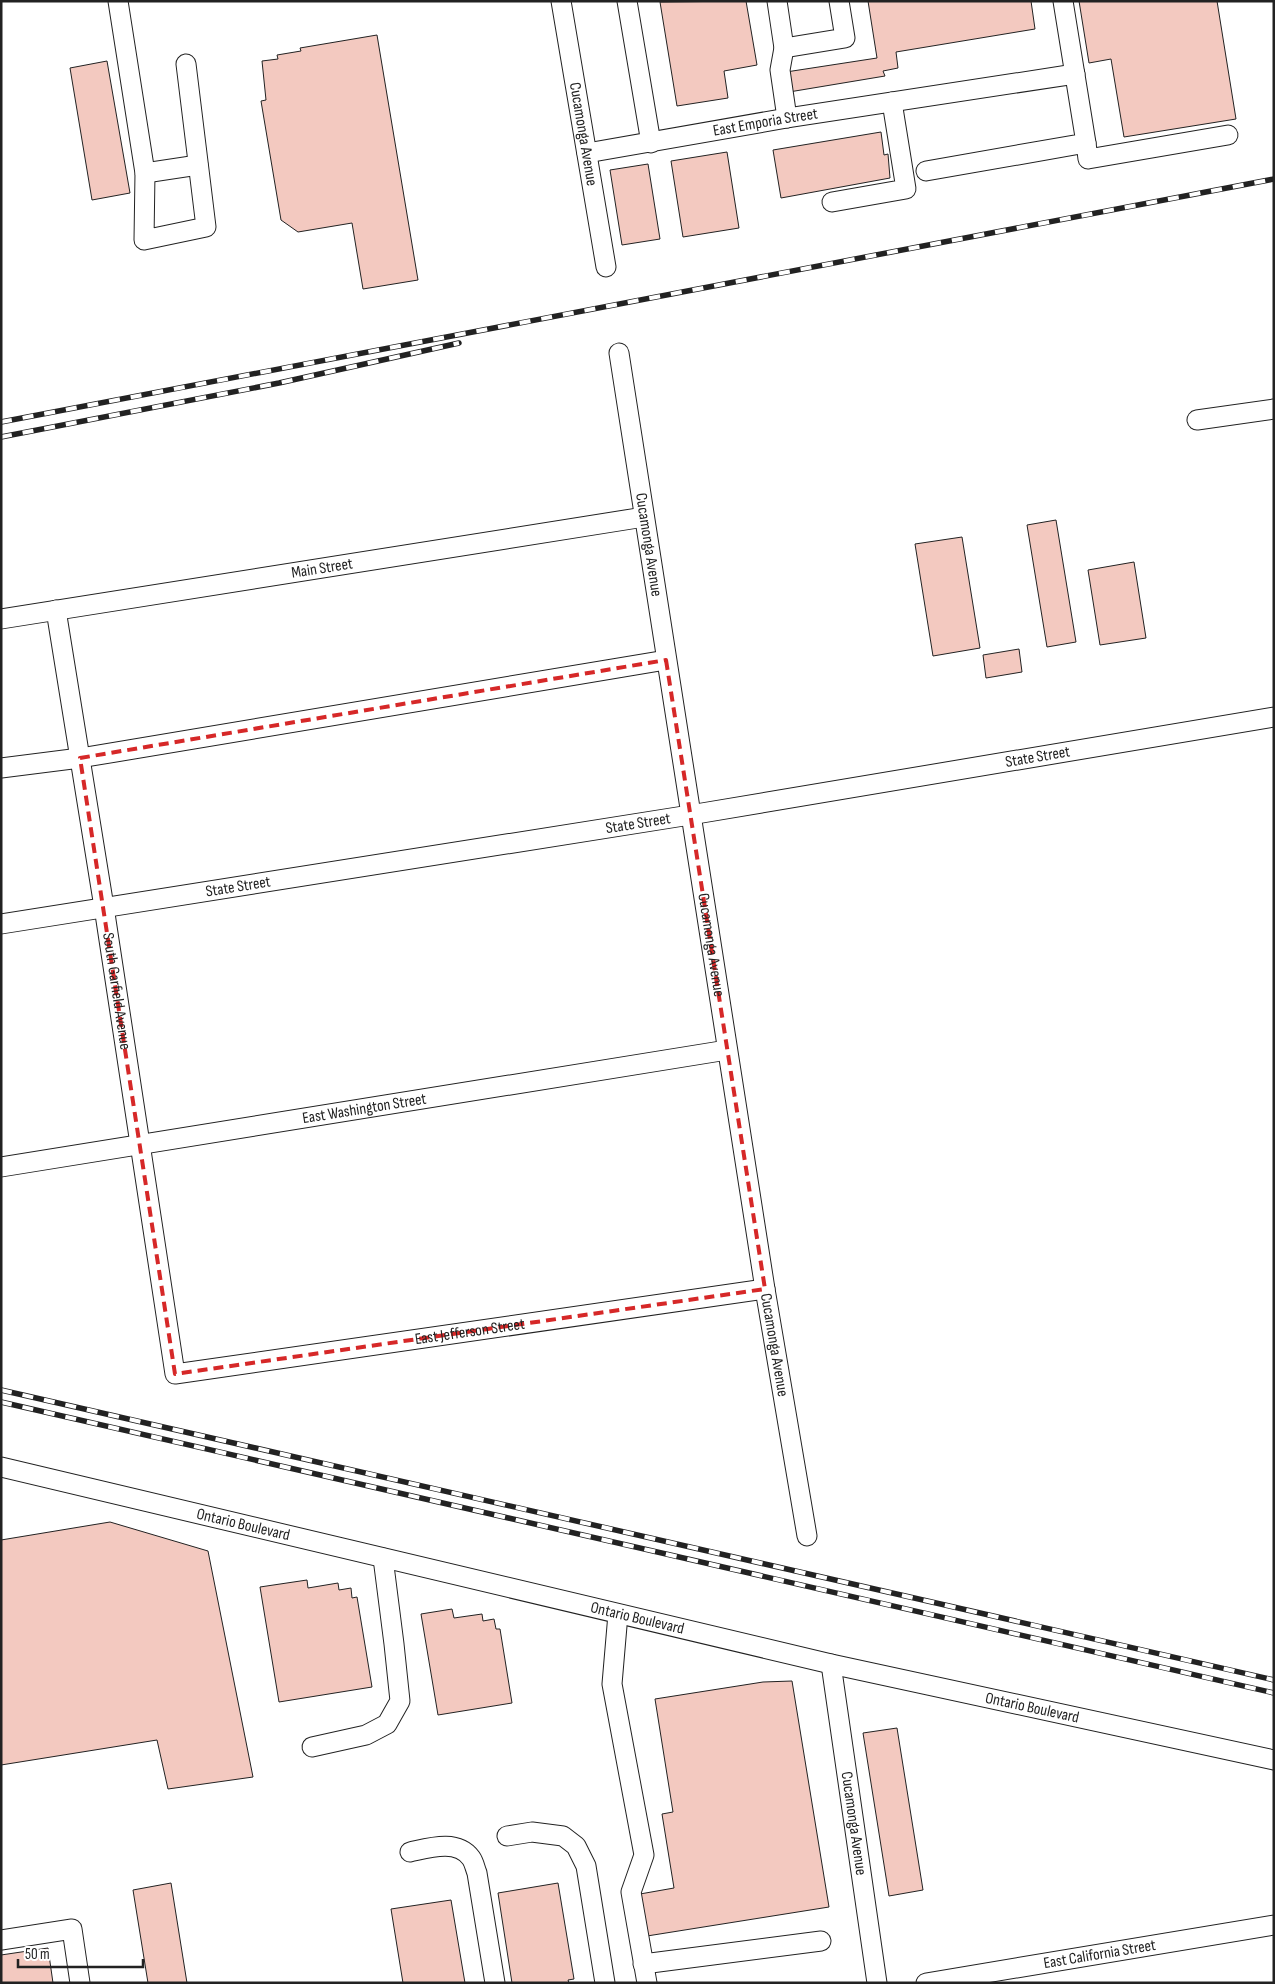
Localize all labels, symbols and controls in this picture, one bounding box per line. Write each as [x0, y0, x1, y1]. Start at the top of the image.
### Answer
street label: Cucamonga Avenue [565, 81, 602, 187]
street label: East Emporia Street [711, 104, 819, 140]
street label: Cucamonga Avenue [631, 492, 666, 598]
street label: Main Street [290, 554, 354, 582]
street label: State Street [1004, 742, 1072, 771]
street label: State Street [604, 809, 672, 838]
street label: State Street [204, 872, 272, 901]
street label: Cucamonga Avenue [694, 892, 729, 998]
street label: South Garfield Avenue [99, 931, 135, 1051]
street label: East Washington Street [301, 1089, 428, 1128]
street label: Cucamonga Avenue [756, 1292, 793, 1398]
street label: East Jefferson Street [414, 1314, 526, 1349]
street label: Ontario Boulevard [195, 1504, 292, 1545]
street label: Ontario Boulevard [589, 1598, 686, 1638]
street label: Ontario Boulevard [984, 1688, 1081, 1727]
street label: Cucamonga Avenue [837, 1770, 871, 1876]
street label: East California Street [1042, 1935, 1157, 1973]
scale bar [18, 1936, 142, 1968]
text: 50 m [25, 1945, 50, 1964]

